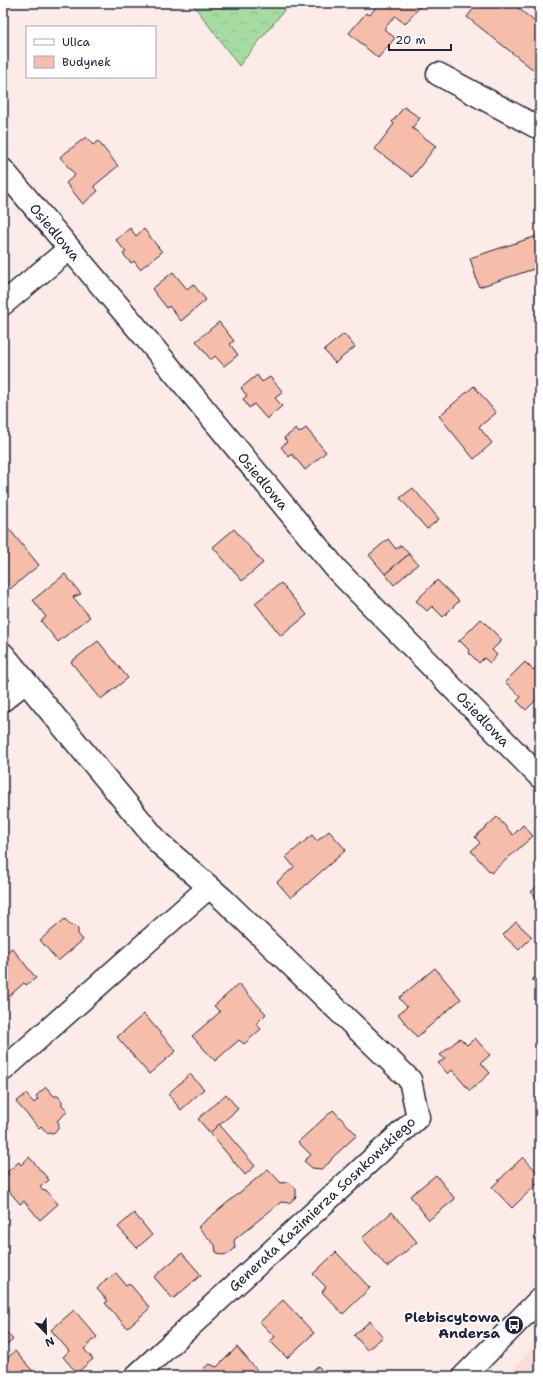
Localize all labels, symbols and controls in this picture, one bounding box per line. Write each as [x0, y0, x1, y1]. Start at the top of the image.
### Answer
legend [26, 26, 156, 78]
scale bar [389, 26, 451, 52]
text: 20 m [395, 32, 426, 48]
text: Ulica [62, 34, 91, 50]
text: Budynek [62, 54, 111, 70]
street label: Osiedlowa [26, 199, 85, 265]
street label: Osiedlowa [234, 448, 293, 514]
street label: Osiedlowa [452, 688, 514, 751]
street label: Generała Kazimierza Sosnkowskiego [225, 1113, 419, 1295]
place label: Plebiscytowa Andersa [404, 1308, 500, 1342]
north arrow [26, 1313, 66, 1353]
bus stop icon: Plebiscytowa Andersa [503, 1314, 525, 1336]
text: N [43, 1333, 57, 1350]

